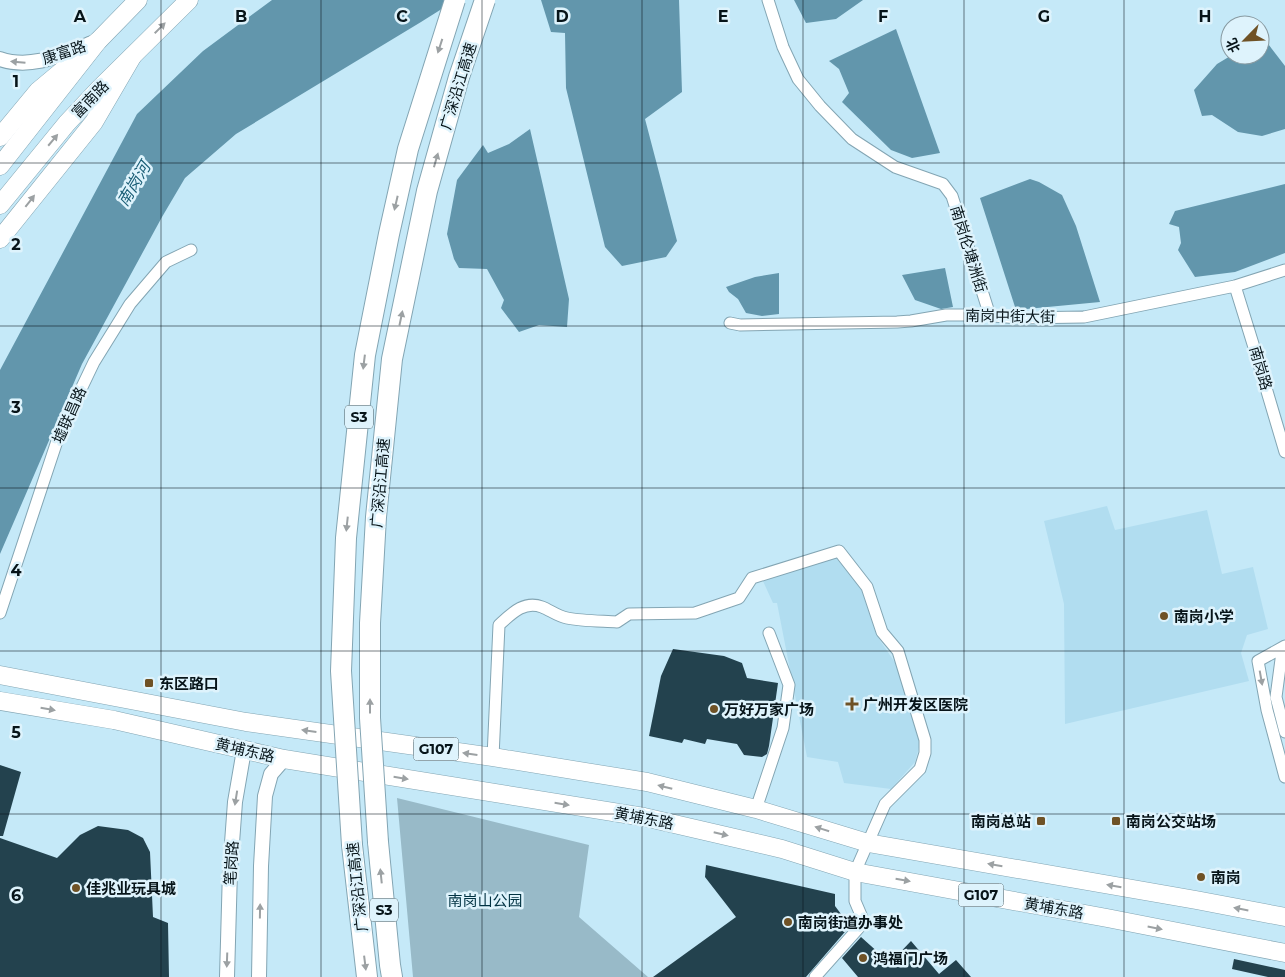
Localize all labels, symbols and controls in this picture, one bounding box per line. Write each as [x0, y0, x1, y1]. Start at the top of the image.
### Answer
text: A [73, 7, 87, 26]
text: B [235, 7, 247, 26]
text: C [396, 7, 408, 26]
text: D [555, 7, 569, 26]
text: E [718, 7, 728, 26]
text: F [878, 7, 888, 26]
text: G [1038, 7, 1050, 26]
text: H [1199, 7, 1211, 26]
north arrow [1220, 15, 1270, 65]
one-way arrow [154, 23, 166, 35]
text: 北 [1222, 35, 1244, 55]
street label: 康富路 [40, 36, 88, 68]
one-way arrow [436, 39, 444, 54]
street label: 广深沿江高速 [436, 40, 480, 132]
one-way arrow [9, 58, 25, 66]
text: 1 [13, 72, 19, 91]
street label: 富南路 [68, 76, 112, 122]
one-way arrow [47, 134, 58, 147]
one-way arrow [432, 152, 440, 167]
water label: 南岗河 [113, 156, 156, 209]
one-way arrow [25, 195, 36, 208]
one-way arrow [392, 195, 400, 210]
street label: 南岗伦塘洲街 [947, 203, 991, 295]
text: 2 [11, 235, 21, 254]
street label: 南岗中街大街 [965, 306, 1055, 326]
one-way arrow [397, 311, 405, 326]
street label: 南岗路 [1246, 344, 1276, 392]
one-way arrow [360, 354, 368, 370]
street label: 墟联昌路 [48, 384, 90, 446]
text: 3 [10, 398, 21, 417]
road number: S3 [345, 406, 373, 428]
street label: 广深沿江高速 [367, 437, 393, 529]
one-way arrow [343, 516, 351, 532]
text: 4 [10, 561, 22, 580]
place label: 南岗小学 [1174, 607, 1234, 626]
marker: 南岗小学 [1158, 610, 1170, 622]
one-way arrow [1258, 671, 1266, 687]
place label: 东区路口 [159, 674, 219, 693]
marker: 东区路口 [143, 677, 155, 689]
place label: 广州开发区医院 [863, 695, 968, 714]
marker: 广州开发区医院 [845, 697, 859, 711]
one-way arrow [366, 698, 374, 714]
place label: 万好万家广场 [724, 700, 814, 719]
marker: 万好万家广场 [708, 703, 720, 715]
one-way arrow [40, 705, 56, 713]
text: 5 [11, 723, 21, 742]
one-way arrow [301, 727, 317, 735]
street label: 黄埔东路 [214, 734, 276, 766]
road number: G107 [414, 738, 458, 761]
one-way arrow [462, 749, 478, 757]
one-way arrow [393, 774, 409, 782]
one-way arrow [657, 783, 672, 791]
one-way arrow [232, 790, 240, 806]
one-way arrow [554, 800, 570, 808]
street label: 黄埔东路 [613, 803, 675, 833]
place label: 南岗总站 [971, 812, 1031, 831]
place label: 南岗公交站场 [1126, 812, 1216, 831]
marker: 南岗总站 [1035, 815, 1047, 827]
marker: 南岗公交站场 [1110, 815, 1122, 827]
one-way arrow [814, 824, 829, 832]
one-way arrow [713, 830, 728, 838]
street label: 笔岗路 [220, 840, 242, 886]
street label: 广深沿江高速 [343, 841, 371, 933]
one-way arrow [986, 860, 1002, 868]
one-way arrow [377, 868, 385, 884]
place label: 南岗 [1211, 868, 1241, 887]
marker: 南岗 [1195, 871, 1207, 883]
one-way arrow [895, 877, 911, 885]
place label: 佳兆业玩具城 [86, 879, 176, 898]
one-way arrow [1106, 881, 1122, 889]
marker: 佳兆业玩具城 [70, 882, 82, 894]
road number: G107 [958, 884, 1004, 906]
text: 6 [11, 886, 21, 905]
park label: 南岗山公园 [447, 891, 523, 910]
street label: 黄埔东路 [1023, 893, 1085, 923]
road number: S3 [370, 898, 398, 922]
one-way arrow [256, 903, 264, 919]
one-way arrow [1232, 904, 1248, 912]
place label: 南岗街道办事处 [798, 913, 903, 932]
marker: 南岗街道办事处 [782, 916, 794, 928]
one-way arrow [1148, 924, 1164, 932]
place label: 鸿福门广场 [873, 949, 948, 968]
one-way arrow [222, 952, 230, 968]
marker: 鸿福门广场 [857, 952, 869, 964]
one-way arrow [361, 955, 369, 971]

